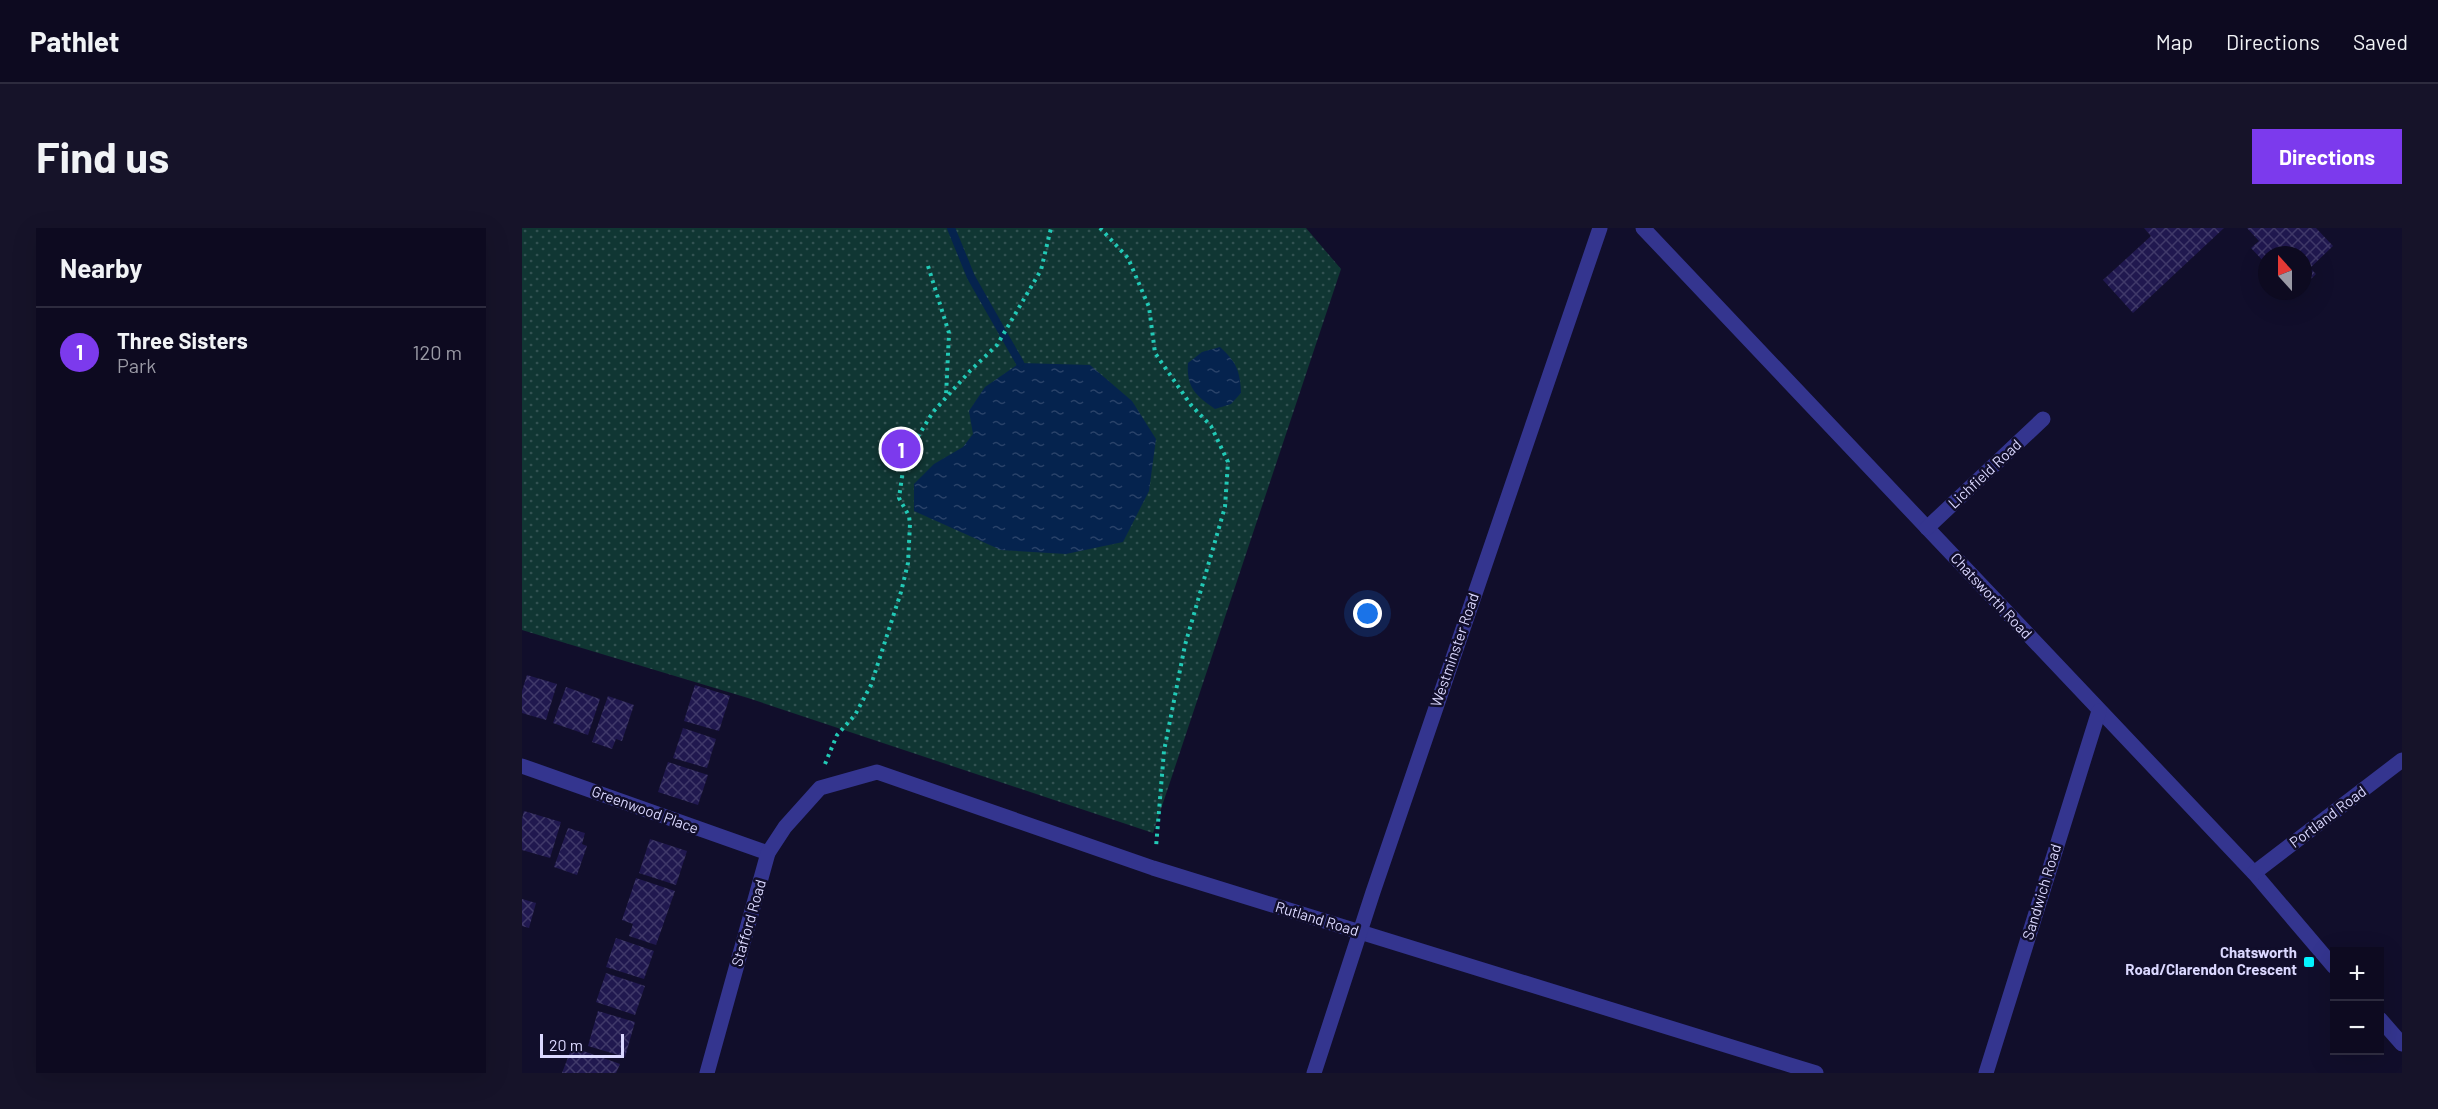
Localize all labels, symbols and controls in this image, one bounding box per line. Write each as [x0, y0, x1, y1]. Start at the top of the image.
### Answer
text: Pathlet [30, 24, 119, 58]
text: Map [2156, 29, 2193, 54]
text: Directions [2226, 29, 2320, 54]
text: Saved [2353, 29, 2408, 54]
button: Directions [2252, 129, 2402, 184]
text: Find us [36, 131, 169, 181]
north arrow [2258, 246, 2312, 300]
text: Nearby [60, 252, 142, 283]
text: Three Sisters [117, 327, 248, 353]
text: 1 [76, 340, 83, 364]
text: 120 m [412, 340, 462, 364]
text: Park [117, 353, 156, 377]
pin: 1 [882, 426, 920, 472]
street label: Lichfield Road [1944, 435, 2025, 512]
street label: Chatsworth Road [1947, 549, 2036, 642]
street label: Westminster Road [1426, 590, 1482, 709]
your location [1353, 599, 1382, 628]
street label: Greenwood Place [589, 781, 701, 837]
street label: Portland Road [2285, 782, 2369, 851]
street label: Sandwich Road [2018, 842, 2064, 942]
street label: Stafford Road [727, 877, 769, 968]
street label: Rutland Road [1273, 897, 1361, 939]
place label: Chatsworth Road/Clarendon Crescent [2125, 943, 2297, 978]
map controls [2330, 947, 2384, 1055]
button: + [2330, 947, 2384, 1001]
marker: Chatsworth Road/Clarendon Crescent [2302, 955, 2316, 969]
button: − [2330, 1001, 2384, 1055]
scale bar [540, 1031, 624, 1058]
text: 20 m [549, 1035, 583, 1054]

